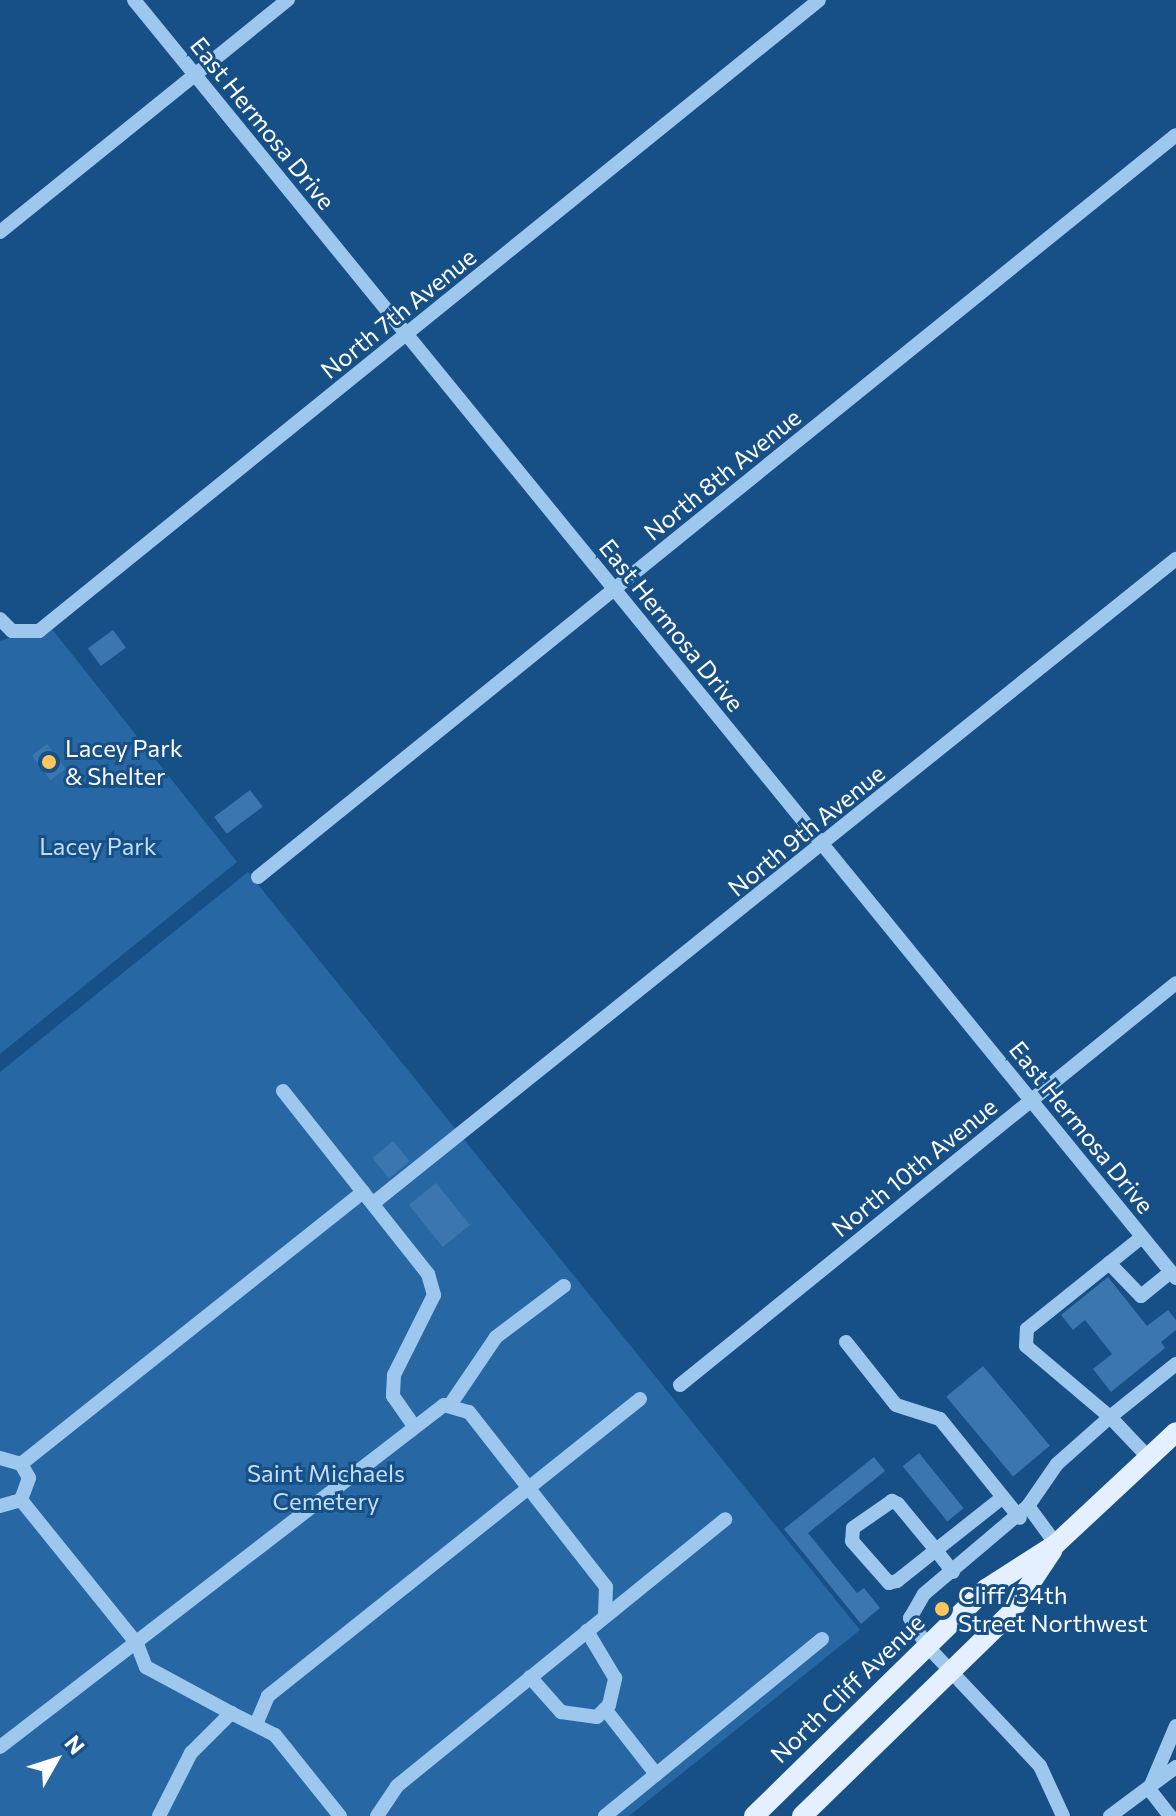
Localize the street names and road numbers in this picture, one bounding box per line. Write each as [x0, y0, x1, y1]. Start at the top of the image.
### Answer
street label: East Hermosa Drive [185, 31, 341, 215]
street label: North 7th Avenue [315, 242, 481, 384]
street label: North 8th Avenue [638, 402, 806, 546]
street label: East Hermosa Drive [594, 533, 750, 717]
street label: North 9th Avenue [722, 758, 890, 902]
street label: East Hermosa Drive [1004, 1035, 1160, 1219]
street label: North 10th Avenue [826, 1092, 1002, 1242]
street label: North Cliff Avenue [764, 1608, 930, 1768]

